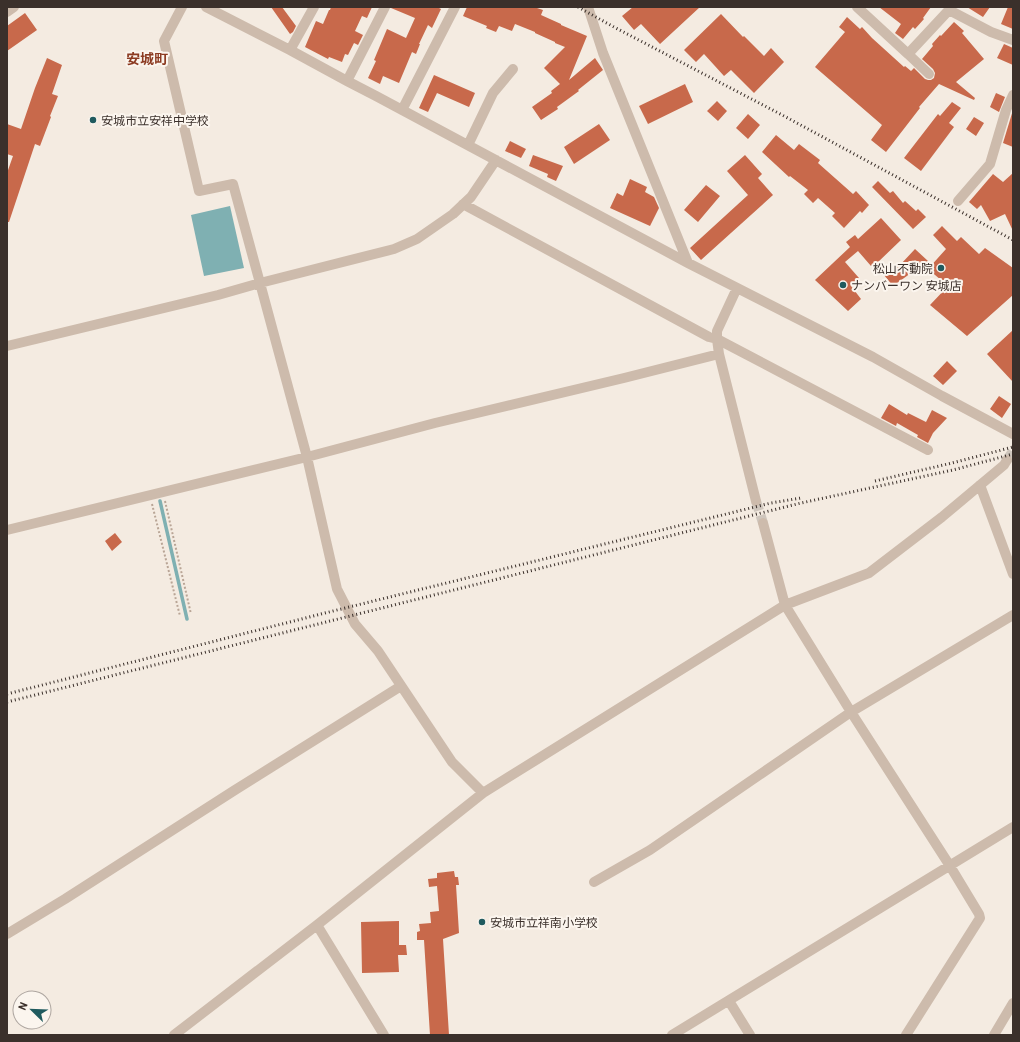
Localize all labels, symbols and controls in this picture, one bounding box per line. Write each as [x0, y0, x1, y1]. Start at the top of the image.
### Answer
district label: 安城町 [126, 50, 168, 67]
place label: 安城市立安祥中学校 [101, 113, 209, 127]
marker: 安城市立安祥中学校 [88, 115, 98, 125]
place label: 松山不動院 [873, 261, 933, 275]
marker: 松山不動院 [936, 263, 946, 273]
place label: ナンバーワン 安城店 [851, 278, 961, 292]
marker: ナンバーワン 安城店 [838, 280, 848, 290]
place label: 安城市立祥南小学校 [490, 915, 598, 929]
marker: 安城市立祥南小学校 [477, 917, 487, 927]
north arrow [12, 990, 52, 1030]
text: N [15, 1000, 30, 1012]

